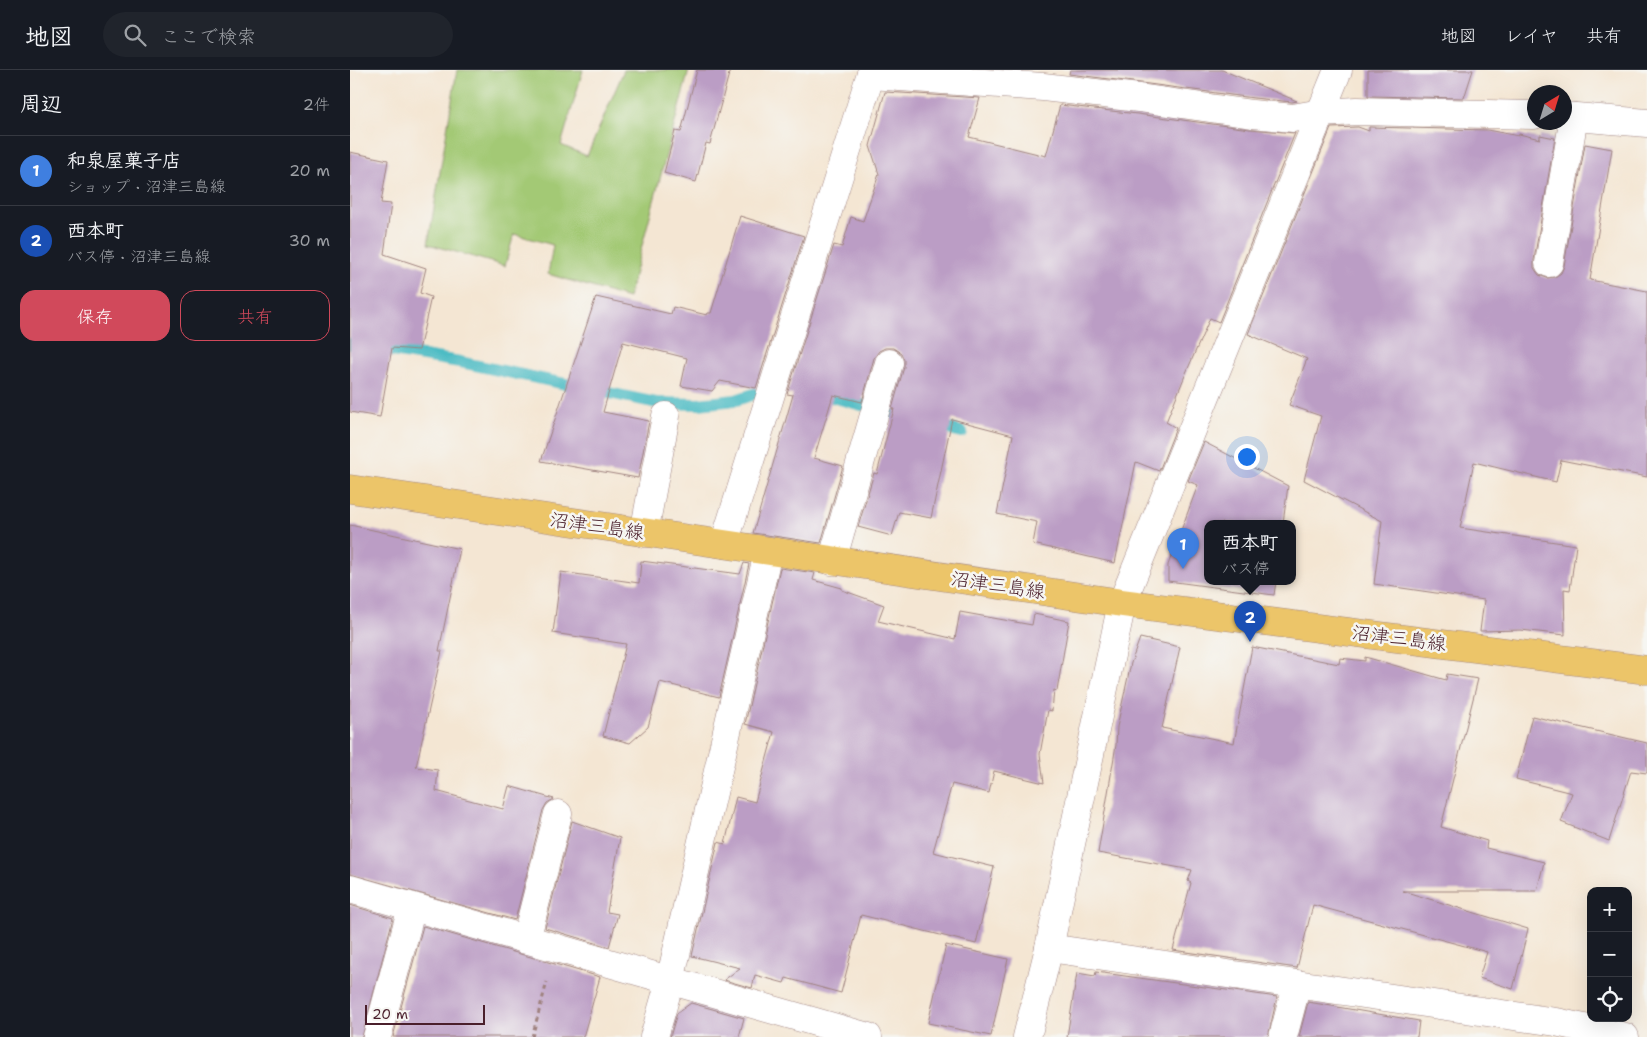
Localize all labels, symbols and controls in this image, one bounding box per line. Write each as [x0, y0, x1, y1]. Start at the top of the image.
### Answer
search box [103, 12, 453, 57]
text: 地図 [25, 21, 73, 53]
icon: search [121, 21, 149, 49]
text: ここで検索 [161, 24, 256, 49]
text: 地図 [1441, 24, 1477, 48]
text: レイヤ [1505, 24, 1558, 48]
text: 共有 [1586, 24, 1622, 48]
north arrow [1527, 85, 1572, 130]
text: 周辺 [20, 90, 62, 118]
text: 2件 [303, 94, 330, 115]
text: 和泉屋菓子店 [67, 148, 181, 173]
text: 1 [32, 160, 40, 181]
text: 20 m [289, 160, 330, 181]
text: ショップ · 沼津三島線 [67, 176, 226, 197]
text: 西本町 [67, 218, 124, 243]
text: 2 [30, 230, 42, 251]
text: 30 m [289, 230, 330, 251]
text: バス停 · 沼津三島線 [67, 246, 210, 267]
button: 保存 [20, 290, 170, 341]
button: 共有 [180, 290, 330, 341]
your location [1234, 444, 1260, 470]
street label: 沼津三島線 [548, 507, 646, 545]
popup [1204, 520, 1296, 585]
pin: 1 [1167, 528, 1199, 569]
text: 西本町 [1221, 530, 1279, 555]
text: バス停 [1221, 558, 1270, 579]
street label: 沼津三島線 [949, 566, 1047, 604]
pin: 2 [1234, 601, 1266, 642]
street label: 沼津三島線 [1350, 620, 1448, 656]
map controls [1587, 887, 1632, 1022]
button: + [1587, 887, 1632, 932]
button: − [1587, 932, 1632, 977]
button: locate [1587, 977, 1632, 1022]
scale bar [365, 1002, 485, 1025]
text: 20 m [372, 1005, 408, 1023]

